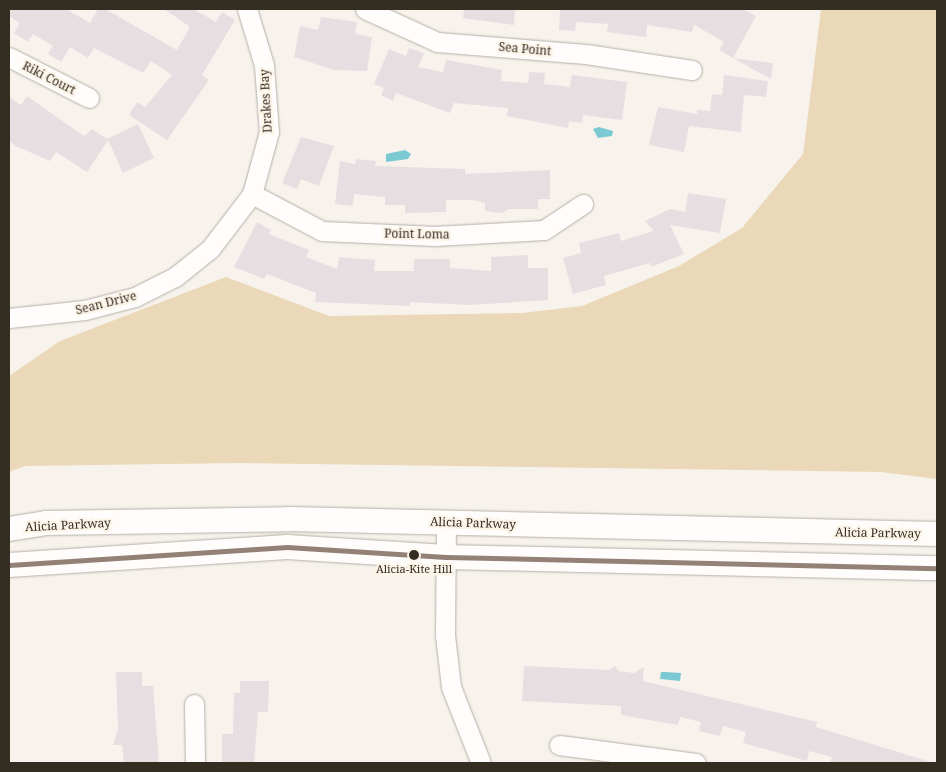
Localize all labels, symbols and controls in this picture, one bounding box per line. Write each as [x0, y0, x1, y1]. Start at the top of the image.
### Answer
street label: Sea Point [498, 40, 552, 58]
street label: Riki Court [20, 59, 78, 97]
street label: Drakes Bay [257, 69, 275, 133]
street label: Point Loma [384, 226, 450, 242]
street label: Sean Drive [74, 288, 138, 318]
street label: Alicia Parkway [430, 514, 516, 532]
street label: Alicia Parkway [25, 516, 111, 534]
street label: Alicia Parkway [835, 525, 921, 541]
marker: Alicia-Kite Hill [409, 550, 419, 560]
place label: Alicia-Kite Hill [376, 562, 452, 576]

